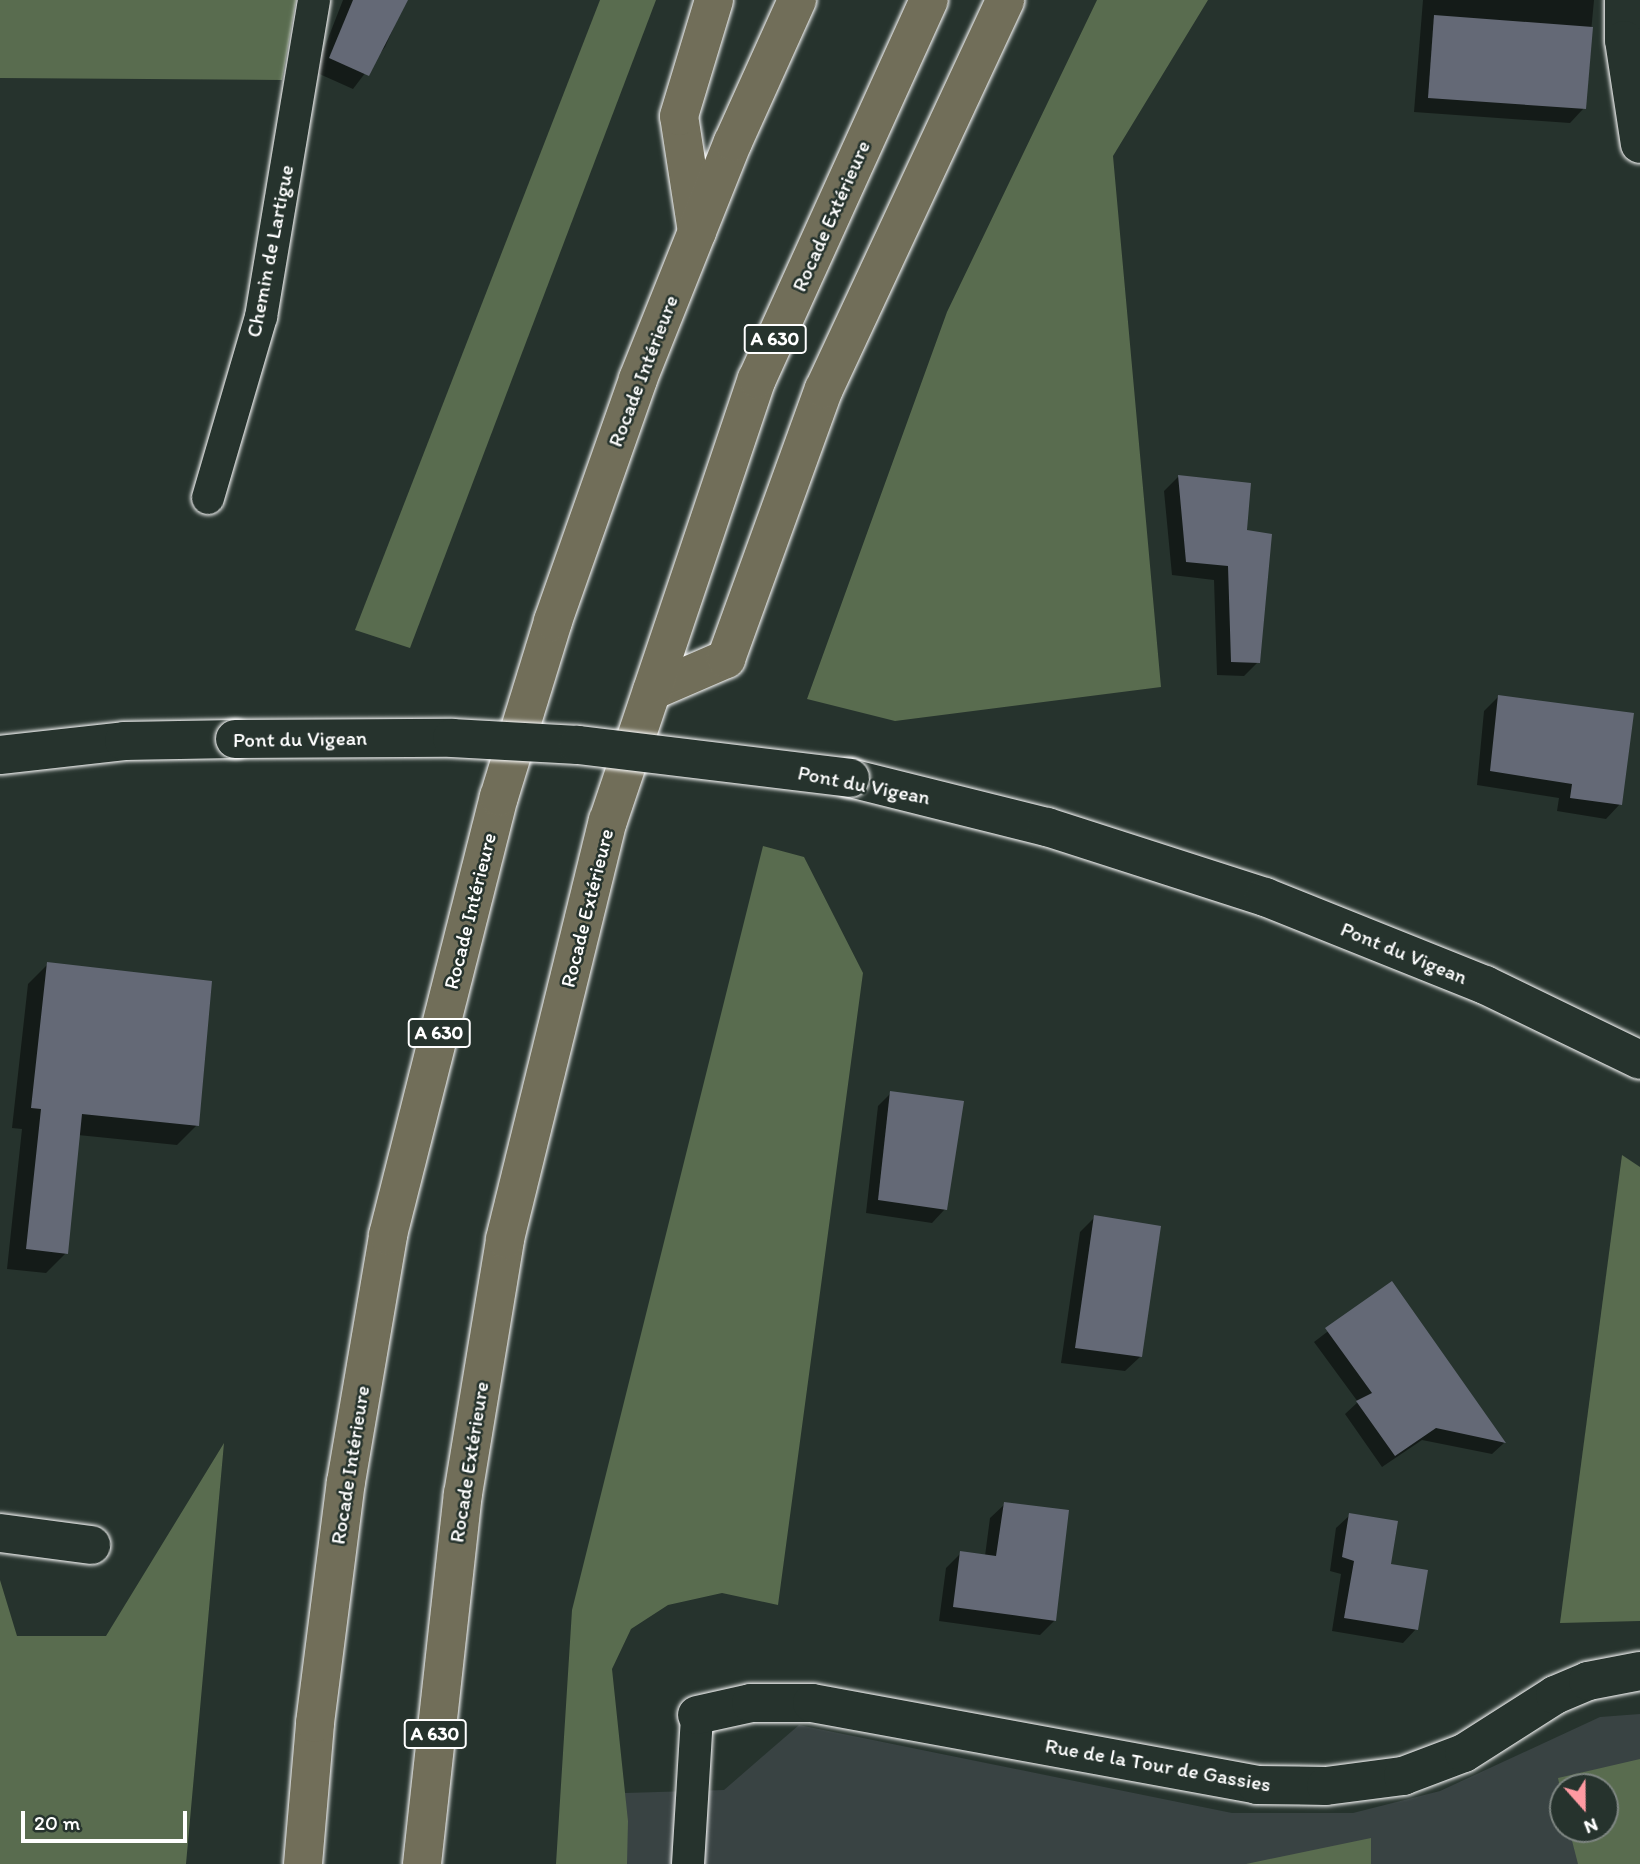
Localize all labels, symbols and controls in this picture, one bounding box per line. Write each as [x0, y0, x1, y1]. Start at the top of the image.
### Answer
street label: Rocade Extérieure [786, 136, 876, 296]
street label: Chemin de Lartigue [241, 162, 299, 340]
street label: Rocade Intérieure [602, 291, 684, 451]
road number: A 630 [744, 324, 806, 354]
street label: Pont du Vigean [232, 725, 368, 753]
street label: Pont du Vigean [795, 760, 933, 810]
street label: Rocade Extérieure [555, 826, 619, 990]
street label: Rocade Intérieure [438, 830, 502, 992]
street label: Pont du Vigean [1337, 916, 1471, 990]
road number: A 630 [408, 1018, 471, 1049]
street label: Rocade Extérieure [444, 1380, 494, 1544]
street label: Rocade Intérieure [325, 1384, 375, 1546]
road number: A 630 [404, 1718, 466, 1750]
street label: Rue de la Tour de Gassies [1044, 1733, 1272, 1797]
north arrow [1549, 1773, 1619, 1843]
scale bar [24, 1798, 191, 1842]
text: 20 m [34, 1810, 80, 1835]
text: N [1581, 1813, 1601, 1839]

